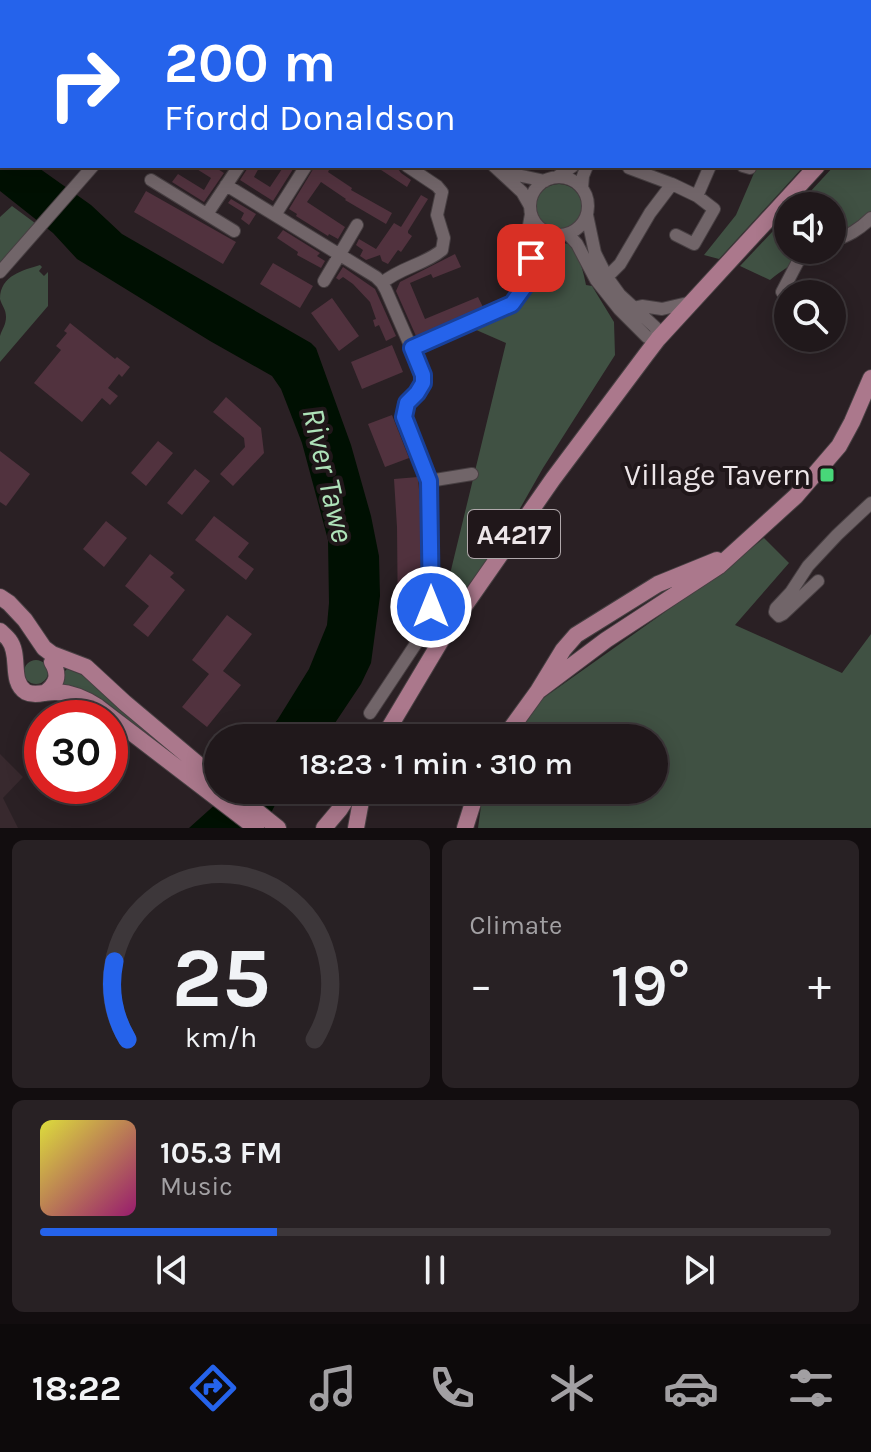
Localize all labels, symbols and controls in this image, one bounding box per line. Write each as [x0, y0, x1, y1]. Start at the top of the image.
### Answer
text: 200 m [164, 30, 336, 95]
icon: right [32, 32, 136, 136]
text: Ffordd Donaldson [164, 97, 456, 139]
map controls [774, 192, 846, 352]
button: sound [774, 192, 846, 264]
pin [497, 224, 565, 292]
icon: arrive [509, 236, 553, 280]
button: search [774, 280, 846, 352]
water label: River Tawe [295, 404, 361, 546]
place label: Village Tavern [624, 457, 811, 493]
marker: Village Tavern [818, 466, 836, 484]
road number: A4217 [468, 510, 560, 558]
position arrow [389, 565, 473, 649]
speed limit sign: 30 [24, 700, 128, 804]
text: 18:23 · 1 min · 310 m [299, 746, 573, 782]
text: Climate [470, 910, 562, 941]
text: 25 [171, 930, 270, 1027]
text: 19° [610, 951, 690, 1021]
text: − [470, 960, 493, 1011]
text: + [808, 960, 831, 1011]
text: km/h [185, 1021, 257, 1054]
text: 105.3 FM [160, 1135, 282, 1171]
text: Music [160, 1171, 233, 1202]
icon: previous [150, 1248, 194, 1292]
icon: pause [413, 1248, 457, 1292]
icon: next [677, 1248, 721, 1292]
icon: directions [185, 1360, 241, 1416]
icon: music [305, 1360, 361, 1416]
icon: phone [424, 1360, 480, 1416]
icon: climate [544, 1360, 600, 1416]
icon: car [663, 1360, 719, 1416]
icon: filters [783, 1360, 839, 1416]
text: 18:22 [32, 1367, 121, 1409]

